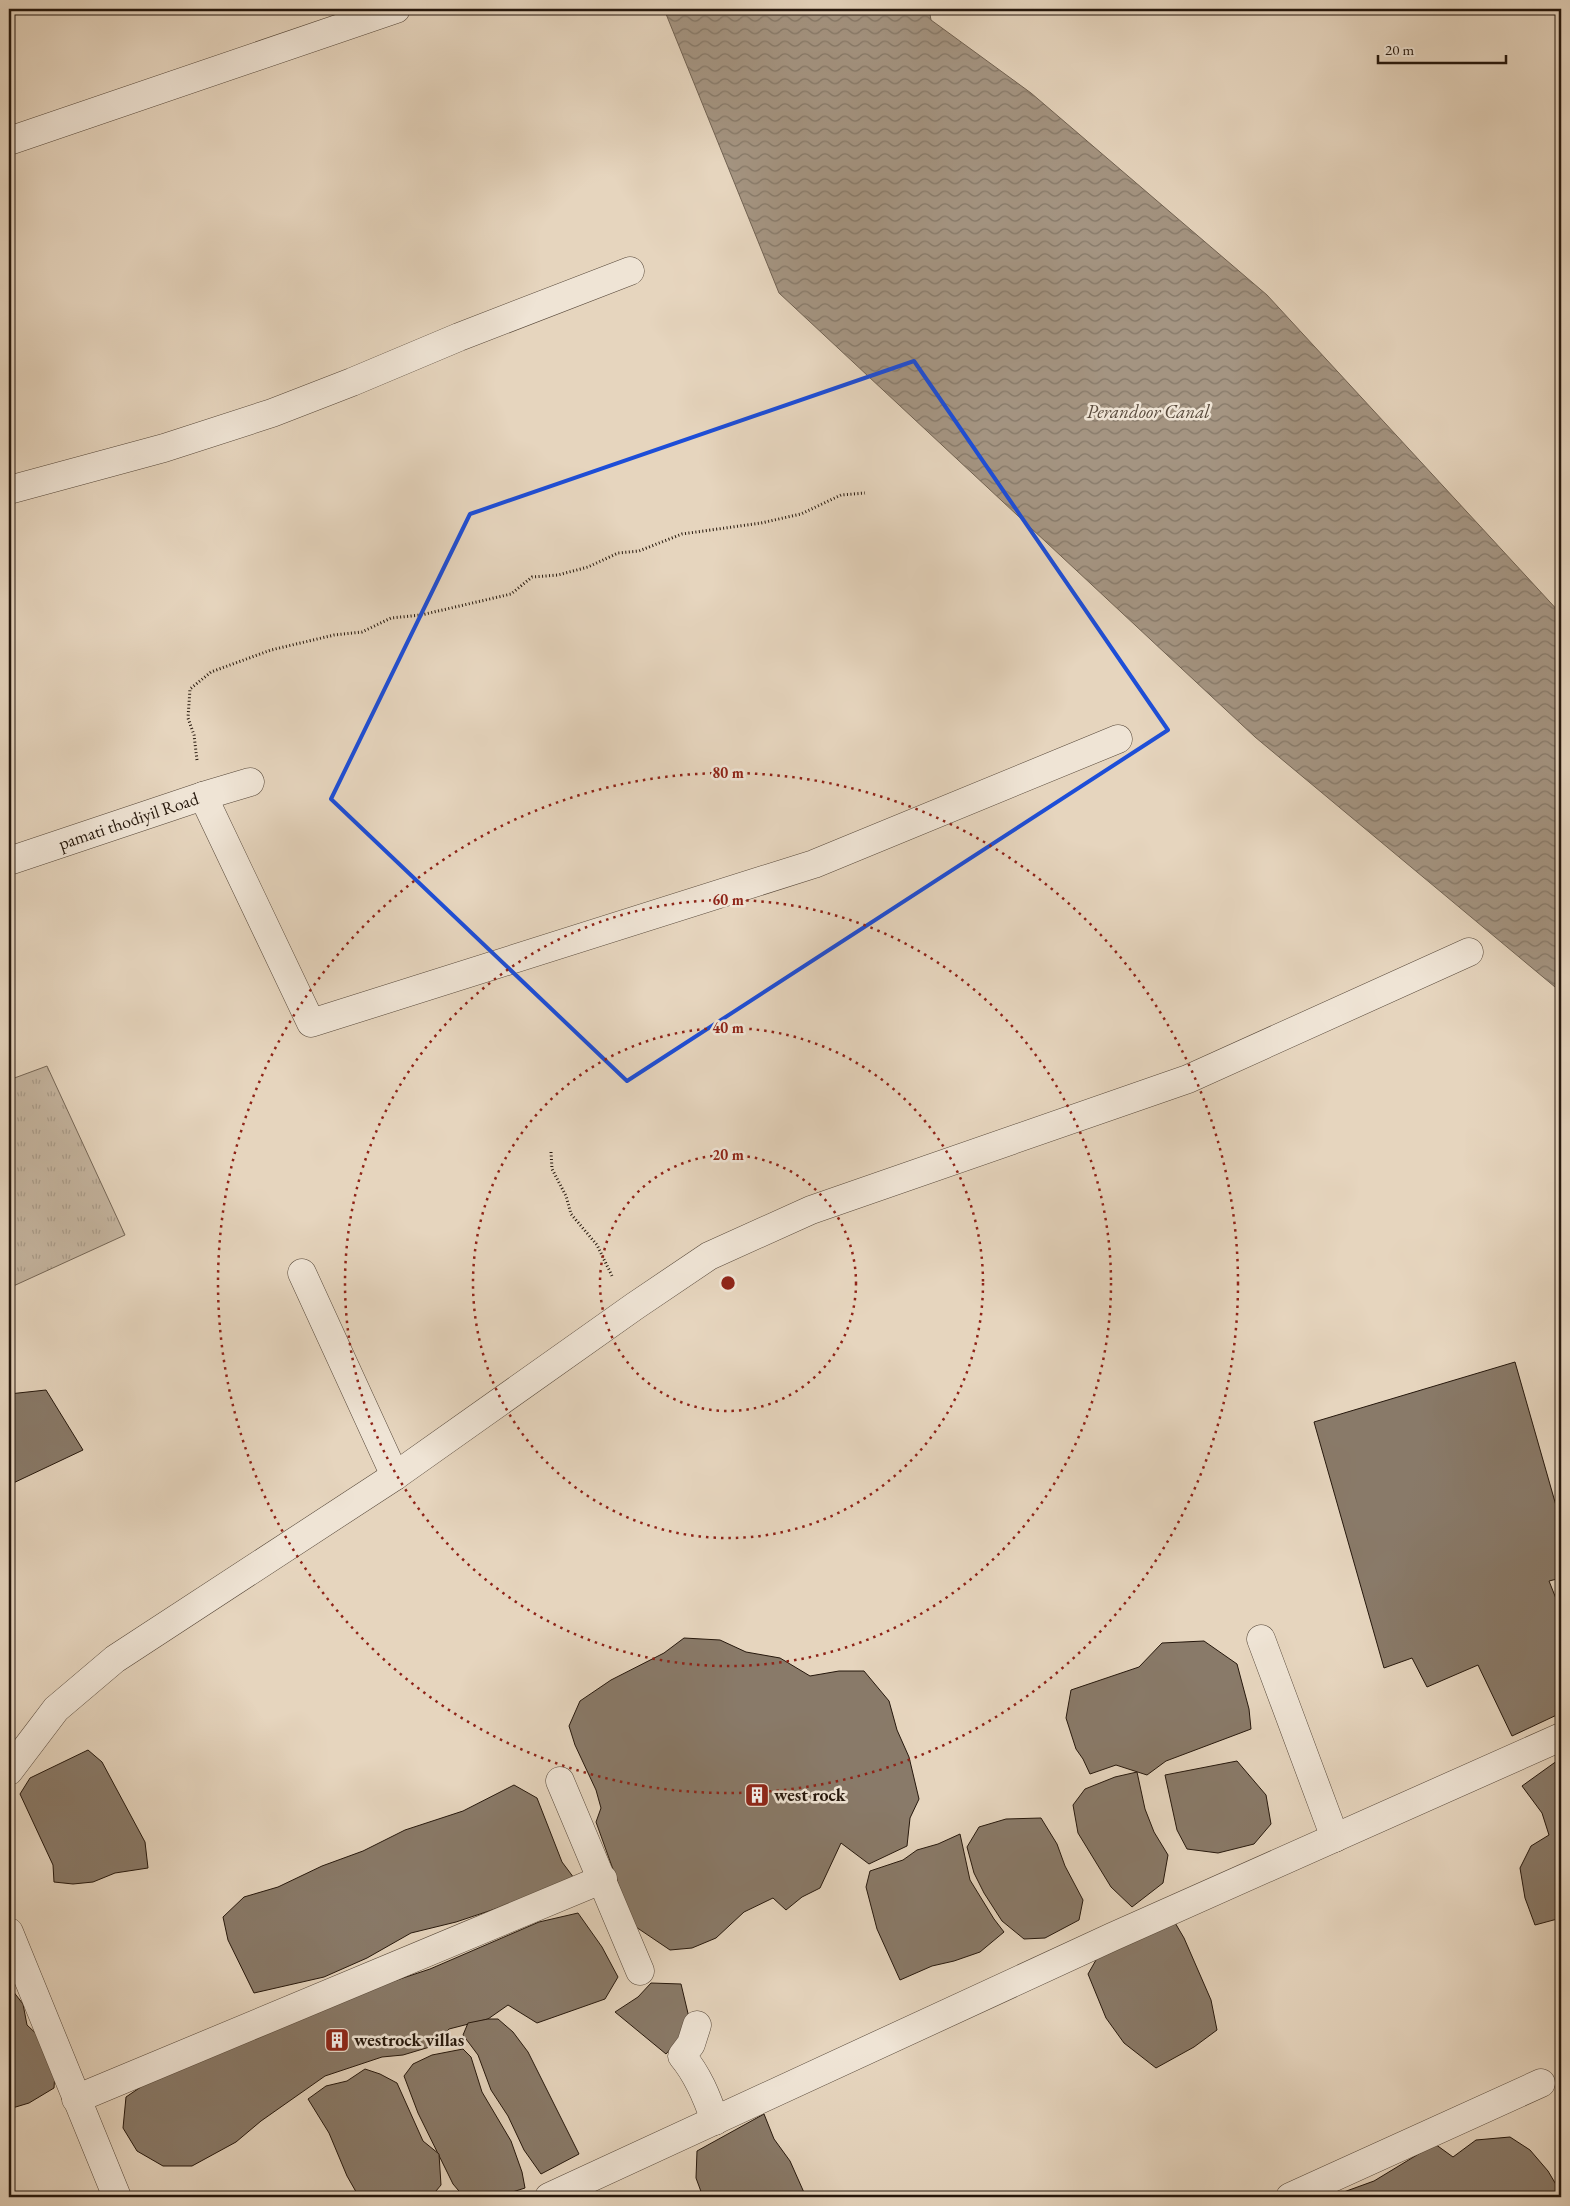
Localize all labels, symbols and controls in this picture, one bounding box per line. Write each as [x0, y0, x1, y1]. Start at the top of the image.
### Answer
scale bar [1378, 32, 1505, 64]
text: 20 m [1385, 40, 1414, 59]
water label: Perandoor Canal [1086, 399, 1210, 424]
text: 80 m [712, 763, 744, 782]
street label: pamati thodiyil Road [55, 786, 202, 855]
text: 60 m [712, 890, 744, 909]
text: 40 m [712, 1018, 744, 1037]
text: 20 m [712, 1145, 744, 1164]
centre of rings [719, 1274, 737, 1292]
building icon: west rock [744, 1782, 770, 1808]
place label: west rock [774, 1783, 847, 1806]
building icon: westrock villas [324, 2027, 350, 2053]
place label: westrock villas [354, 2028, 464, 2051]

